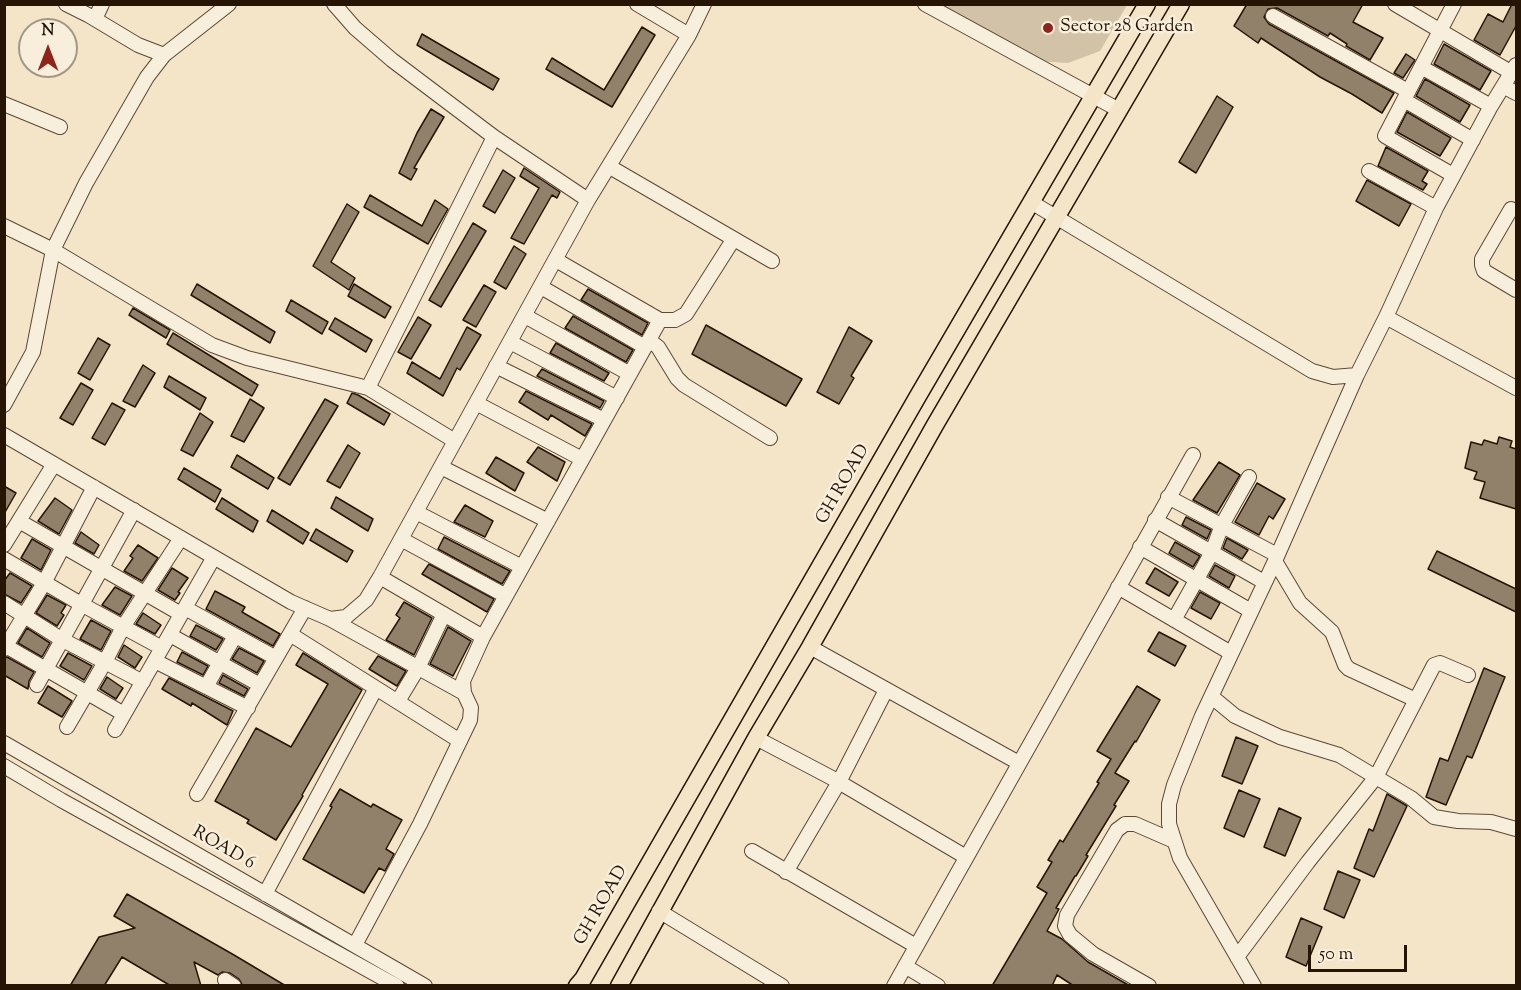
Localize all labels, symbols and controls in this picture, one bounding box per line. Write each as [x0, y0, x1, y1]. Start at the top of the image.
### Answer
place label: Sector 28 Garden [1060, 17, 1194, 39]
north arrow [18, 18, 78, 78]
text: N [42, 20, 54, 43]
marker: Sector 28 Garden [1041, 21, 1055, 35]
street label: GH ROAD [813, 441, 875, 529]
street label: ROAD 6 [188, 823, 258, 875]
street label: GH ROAD [571, 862, 633, 950]
scale bar [1311, 933, 1410, 971]
text: 50 m [1319, 942, 1353, 968]

